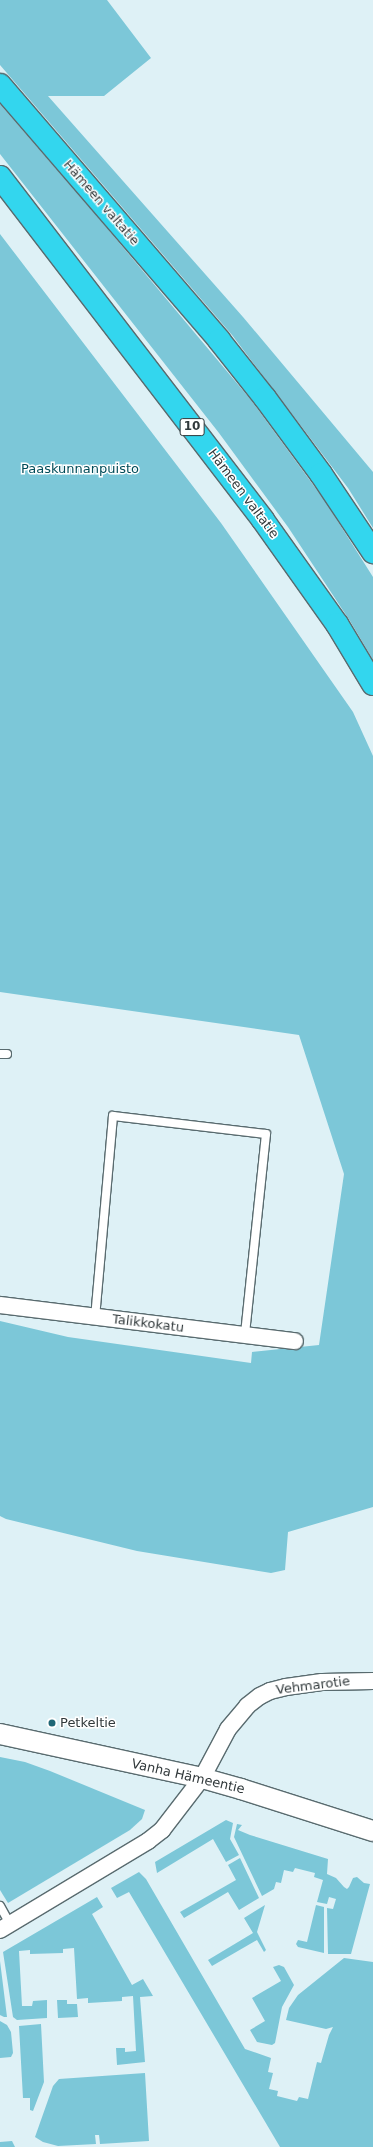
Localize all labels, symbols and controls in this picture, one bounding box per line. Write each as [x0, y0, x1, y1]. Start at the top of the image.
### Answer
street label: Hämeen valtatie [60, 157, 142, 249]
road number: 10 [179, 417, 205, 437]
street label: Hämeen valtatie [204, 446, 282, 542]
park label: Paaskunnanpuisto [21, 461, 139, 477]
street label: Talikkokatu [111, 1312, 185, 1336]
street label: Vehmarotie [275, 1674, 351, 1698]
place label: Petkeltie [60, 1715, 116, 1731]
marker: Petkeltie [47, 1718, 57, 1728]
street label: Vanha Hämeentie [130, 1756, 246, 1798]

